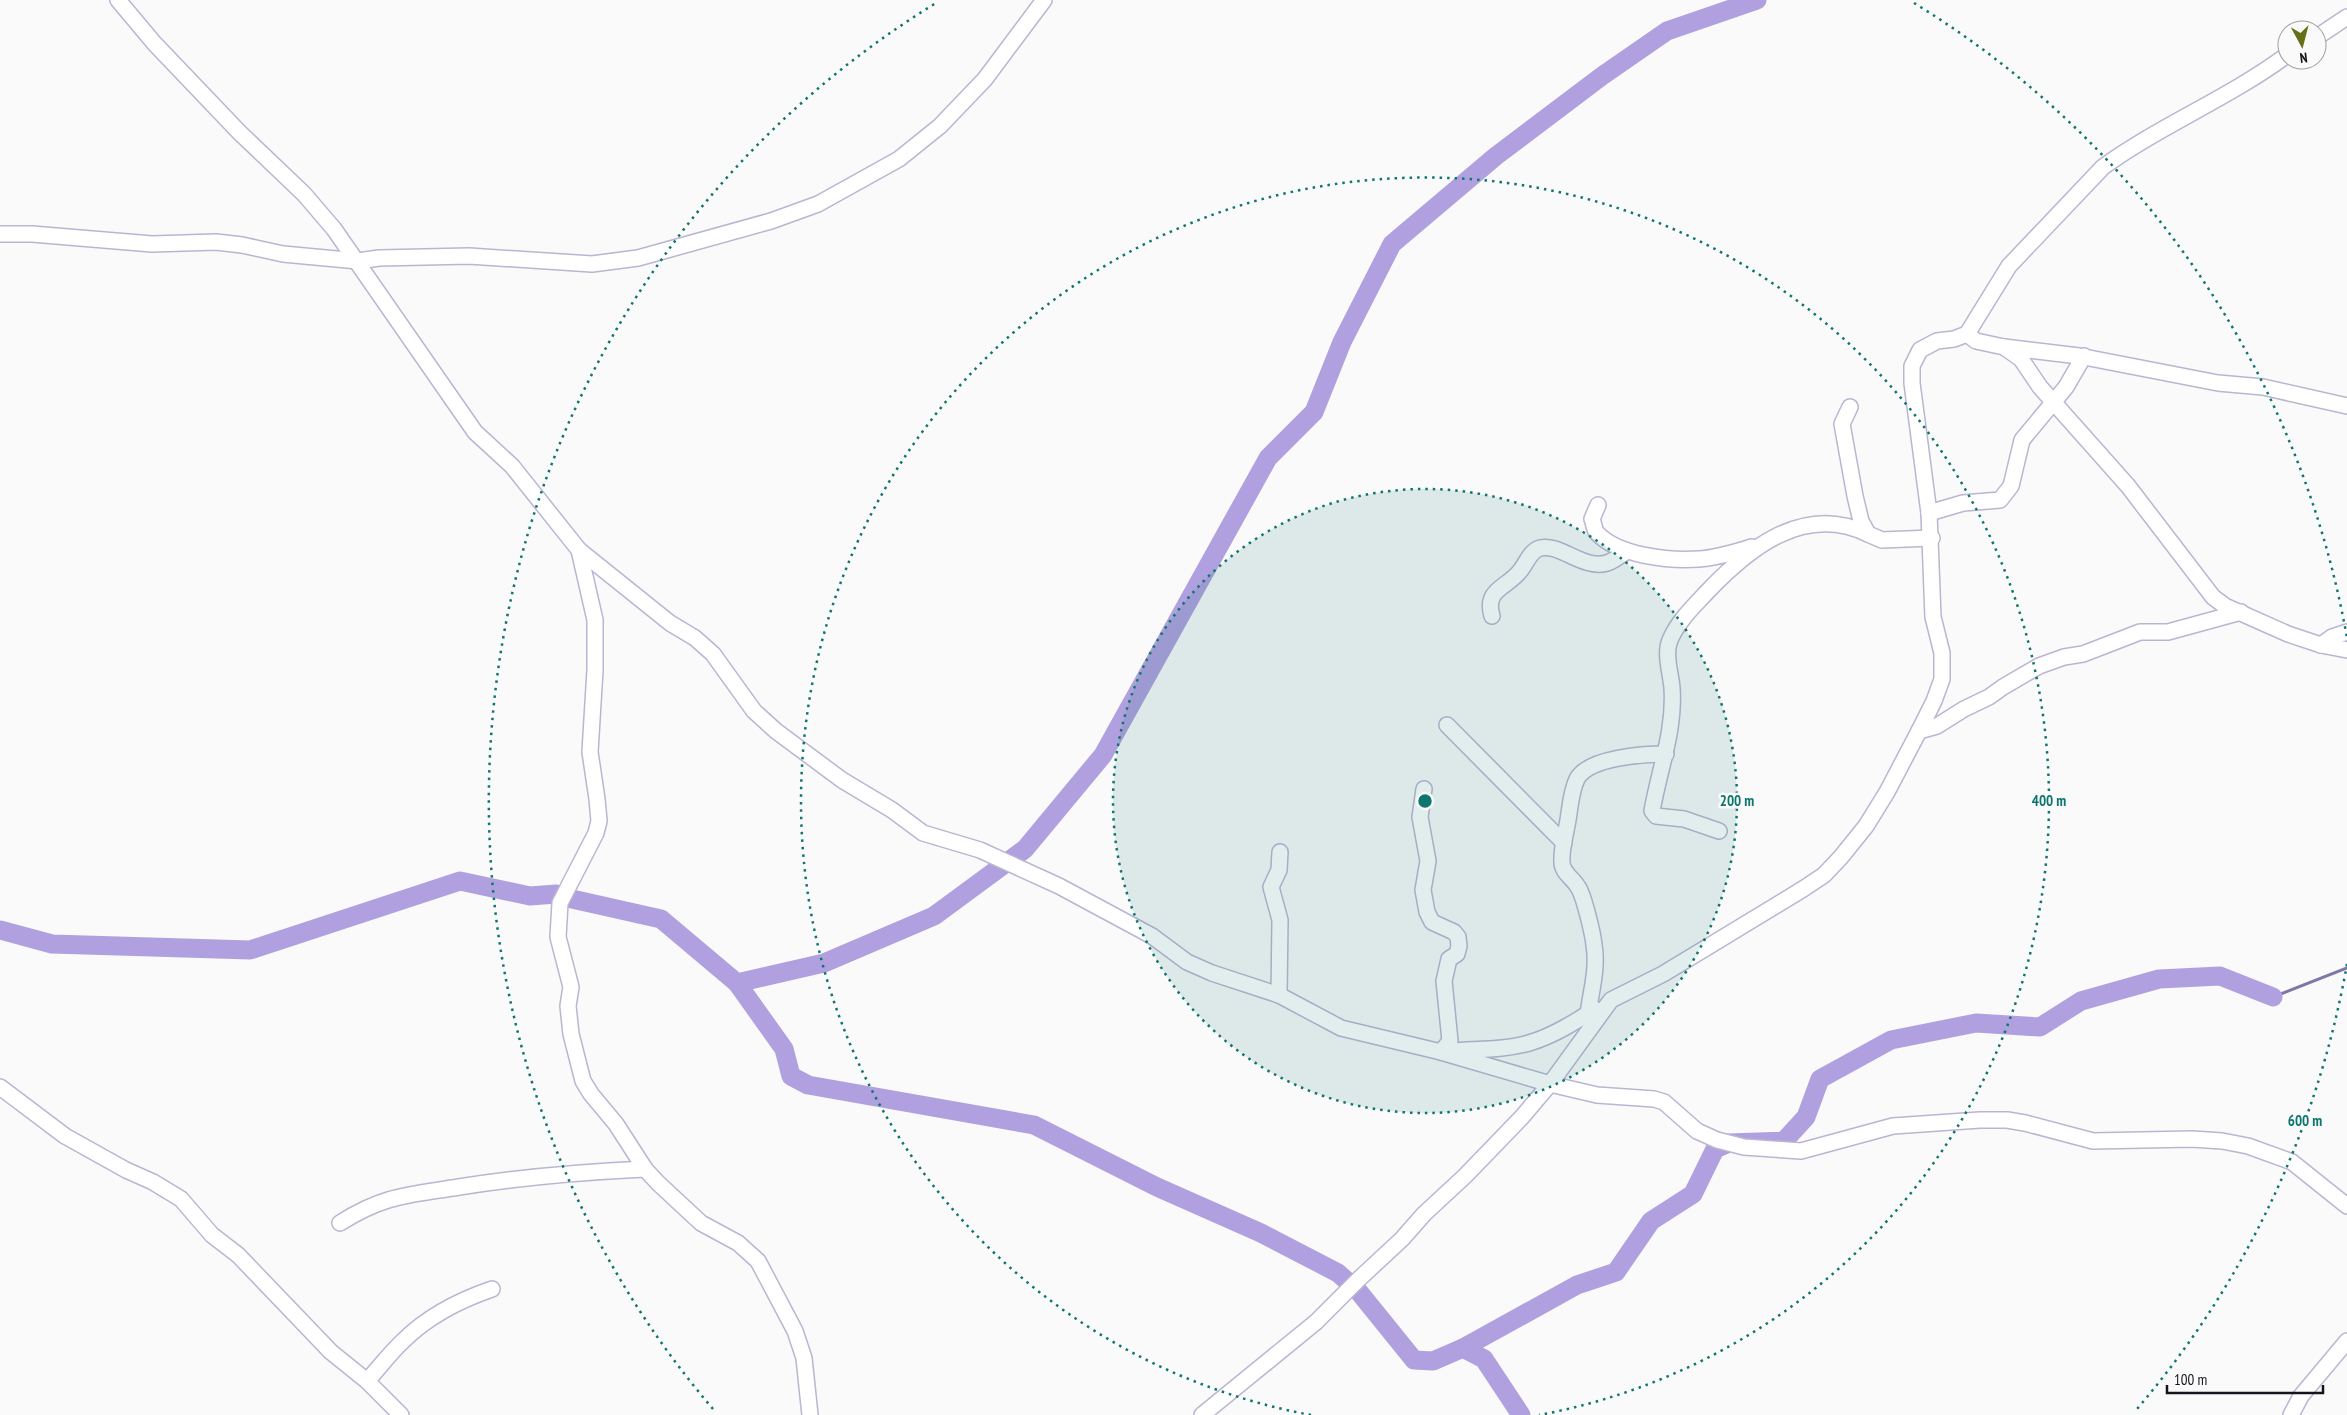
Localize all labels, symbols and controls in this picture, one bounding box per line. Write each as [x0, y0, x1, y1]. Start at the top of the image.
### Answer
north arrow [2277, 20, 2327, 70]
text: N [2299, 49, 2308, 67]
text: 200 m [1720, 791, 1754, 810]
text: 400 m [2032, 791, 2066, 810]
centre of rings [1416, 792, 1434, 810]
text: 600 m [2288, 1111, 2322, 1130]
scale bar [2167, 1362, 2323, 1394]
text: 100 m [2174, 1370, 2207, 1389]

